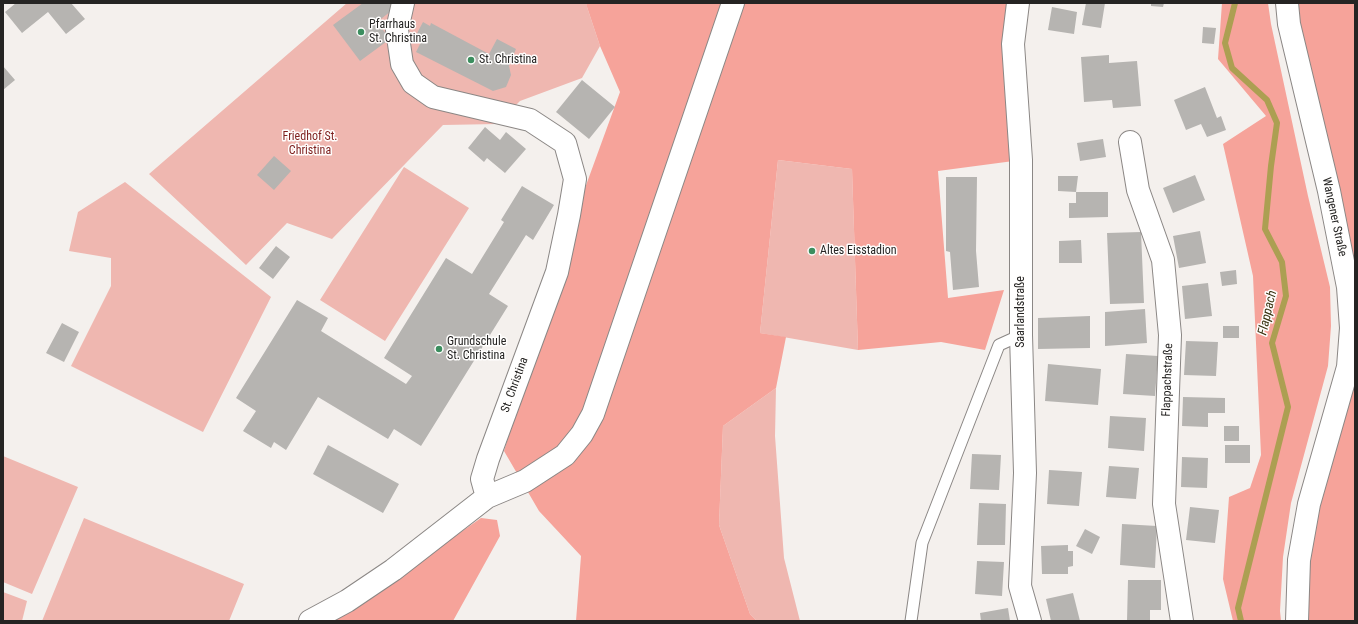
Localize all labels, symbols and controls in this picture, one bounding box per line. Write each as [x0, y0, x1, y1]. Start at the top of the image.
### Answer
place label: Pfarrhaus St. Christina [369, 18, 427, 46]
marker: Pfarrhaus St. Christina [356, 27, 366, 37]
place label: St. Christina [479, 53, 537, 67]
marker: St. Christina [466, 55, 476, 65]
park label: Friedhof St. Christina [283, 130, 337, 158]
street label: Wangener Straße [1319, 176, 1349, 258]
place label: Altes Eisstadion [820, 244, 897, 258]
marker: Altes Eisstadion [807, 246, 817, 256]
street label: Saarlandstraße [1014, 276, 1028, 348]
water label: Flappach [1255, 289, 1281, 337]
place label: Grundschule St. Christina [447, 335, 506, 363]
street label: Flappachstraße [1160, 343, 1176, 417]
marker: Grundschule St. Christina [434, 344, 444, 354]
street label: St. Christina [498, 355, 532, 415]

